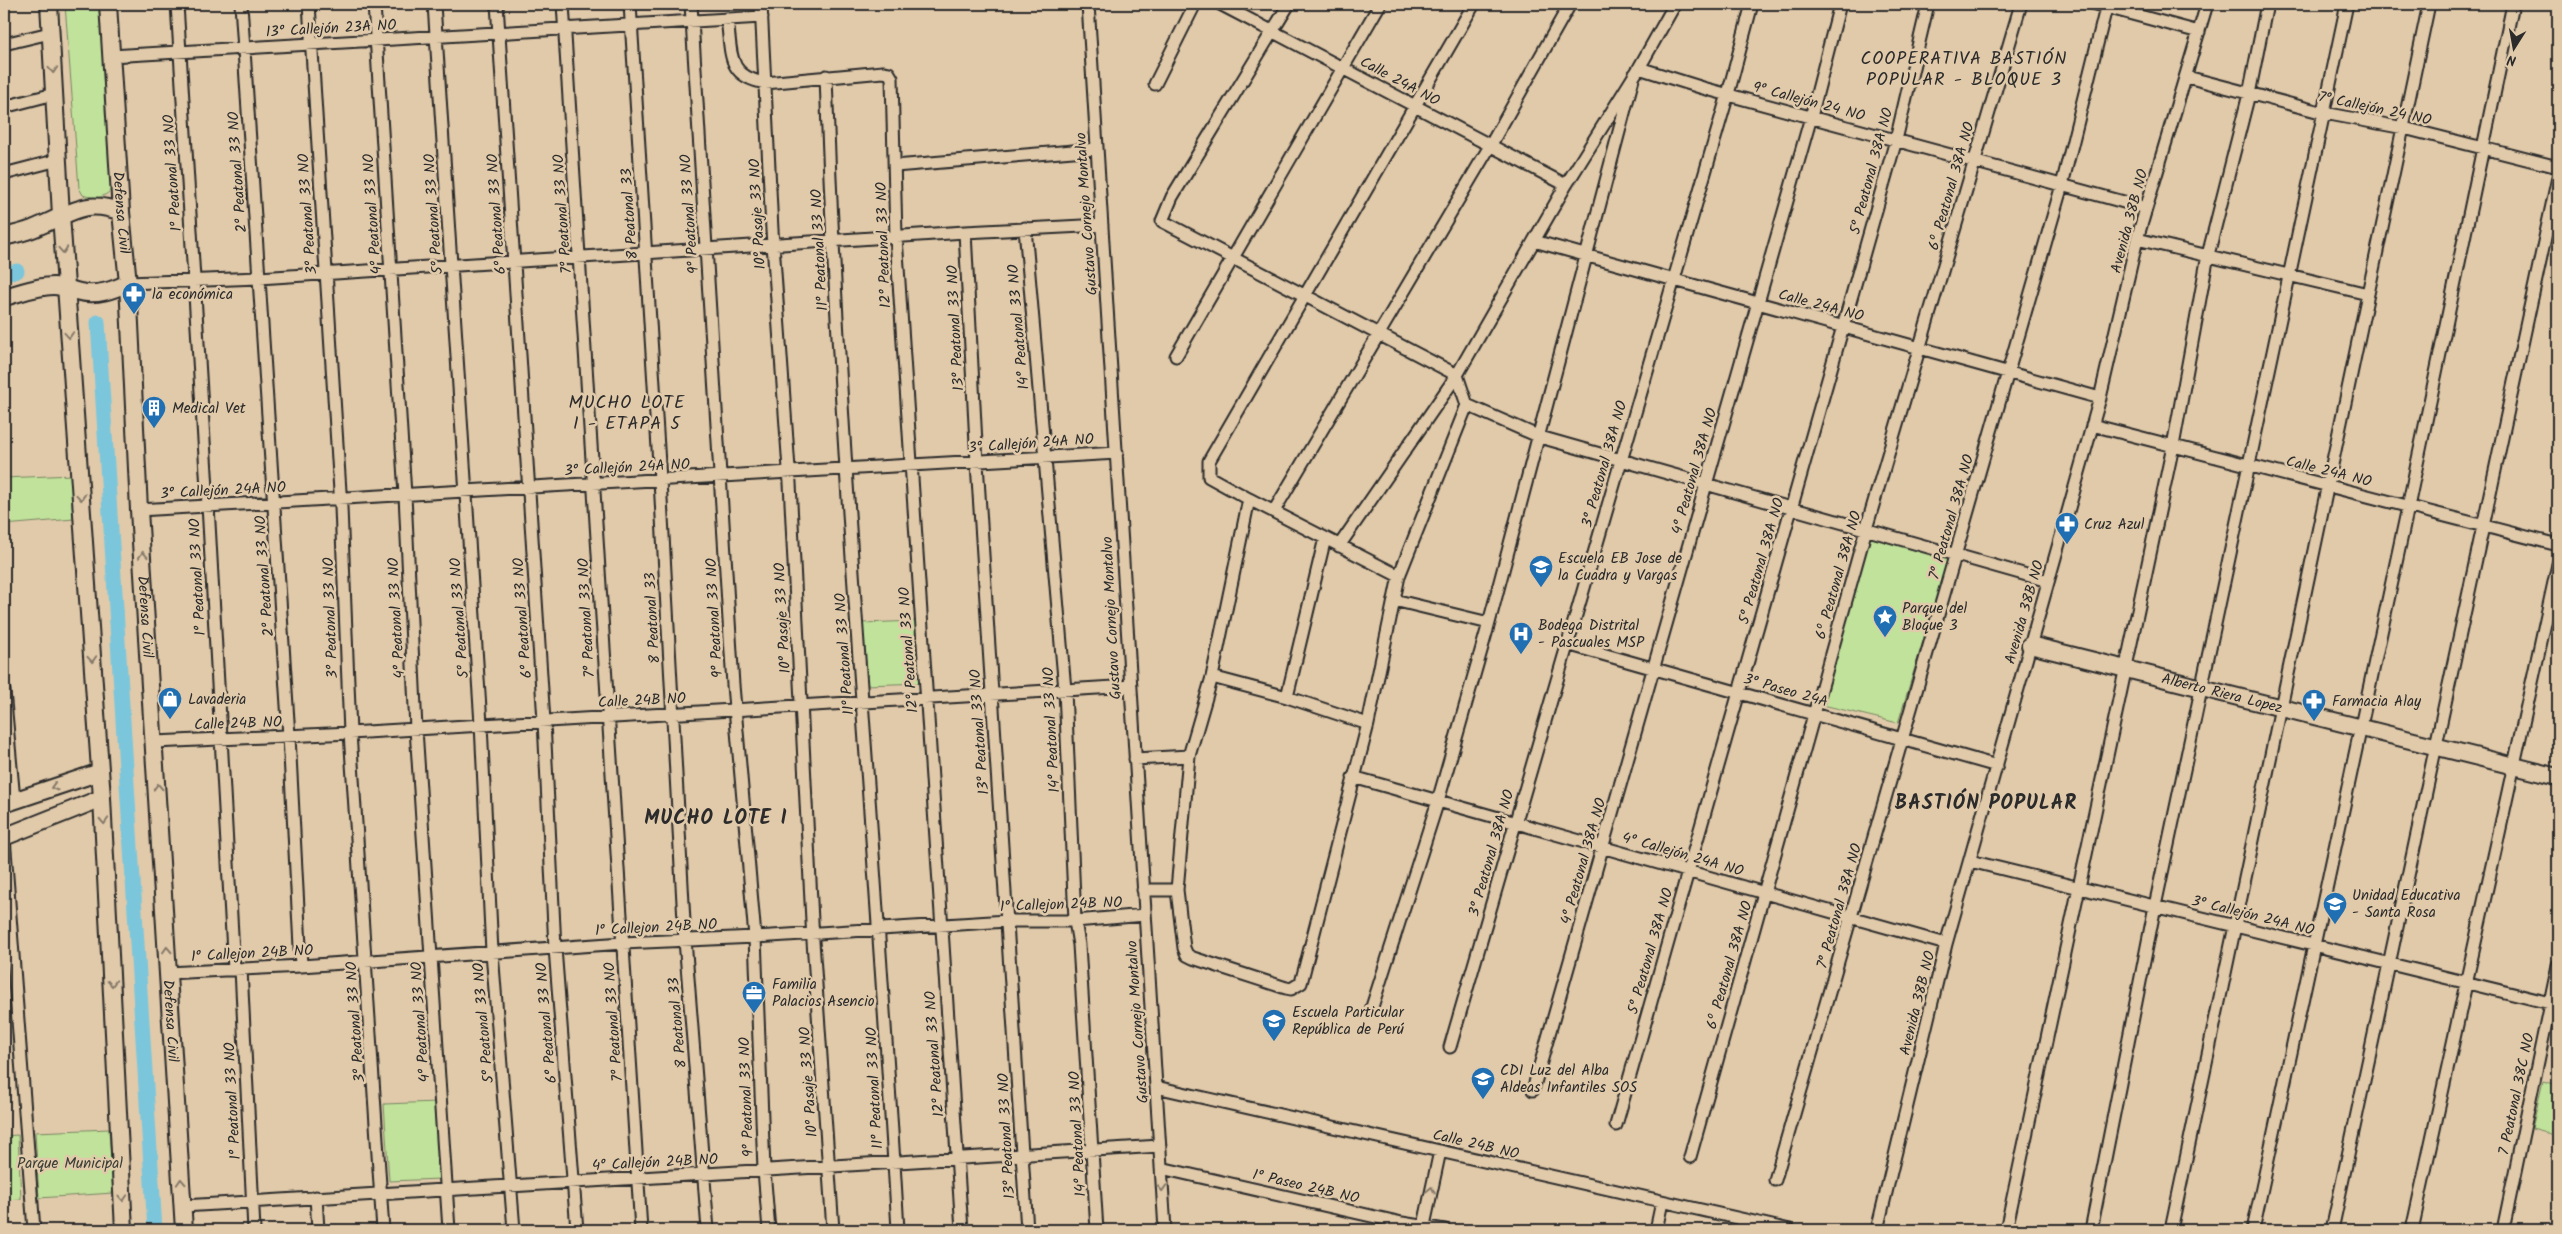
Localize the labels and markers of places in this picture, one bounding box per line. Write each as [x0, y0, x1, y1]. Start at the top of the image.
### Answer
pharmacy icon: la económica [121, 281, 147, 315]
place label: la económica [152, 283, 233, 307]
building icon: Medical Vet [141, 395, 167, 429]
place label: Medical Vet [172, 397, 246, 421]
pharmacy icon: Cruz Azul [2054, 511, 2080, 545]
place label: Cruz Azul [2084, 513, 2145, 537]
place label: Escuela EB Jose de la Cuadra y Vargas [1558, 547, 1682, 588]
school or university icon: Escuela EB Jose de la Cuadra y Vargas [1528, 554, 1554, 588]
place label: Parque del Bloque 3 [1902, 597, 1967, 638]
place icon: Parque del Bloque 3 [1872, 604, 1898, 638]
place label: Bodega Distrital - Pascuales MSP [1538, 614, 1645, 655]
hospital icon: Bodega Distrital - Pascuales MSP [1508, 621, 1534, 655]
shop icon: Lavaderia [157, 686, 183, 720]
place label: Lavaderia [188, 688, 246, 712]
pharmacy icon: Farmacia Alay [2301, 688, 2327, 722]
place label: Farmacia Alay [2332, 690, 2422, 714]
place label: Unidad Educativa - Santa Rosa [2352, 884, 2460, 925]
school or university icon: Unidad Educativa - Santa Rosa [2322, 891, 2348, 925]
place label: Familia Palacios Asencio [772, 973, 875, 1014]
office icon: Familia Palacios Asencio [741, 980, 767, 1014]
place label: Escuela Particular República de Perú [1292, 1001, 1405, 1042]
school or university icon: Escuela Particular República de Perú [1261, 1008, 1287, 1042]
place label: CDI Luz del Alba Aldeas Infantiles SOS [1500, 1059, 1637, 1100]
school or university icon: CDI Luz del Alba Aldeas Infantiles SOS [1470, 1066, 1496, 1100]

